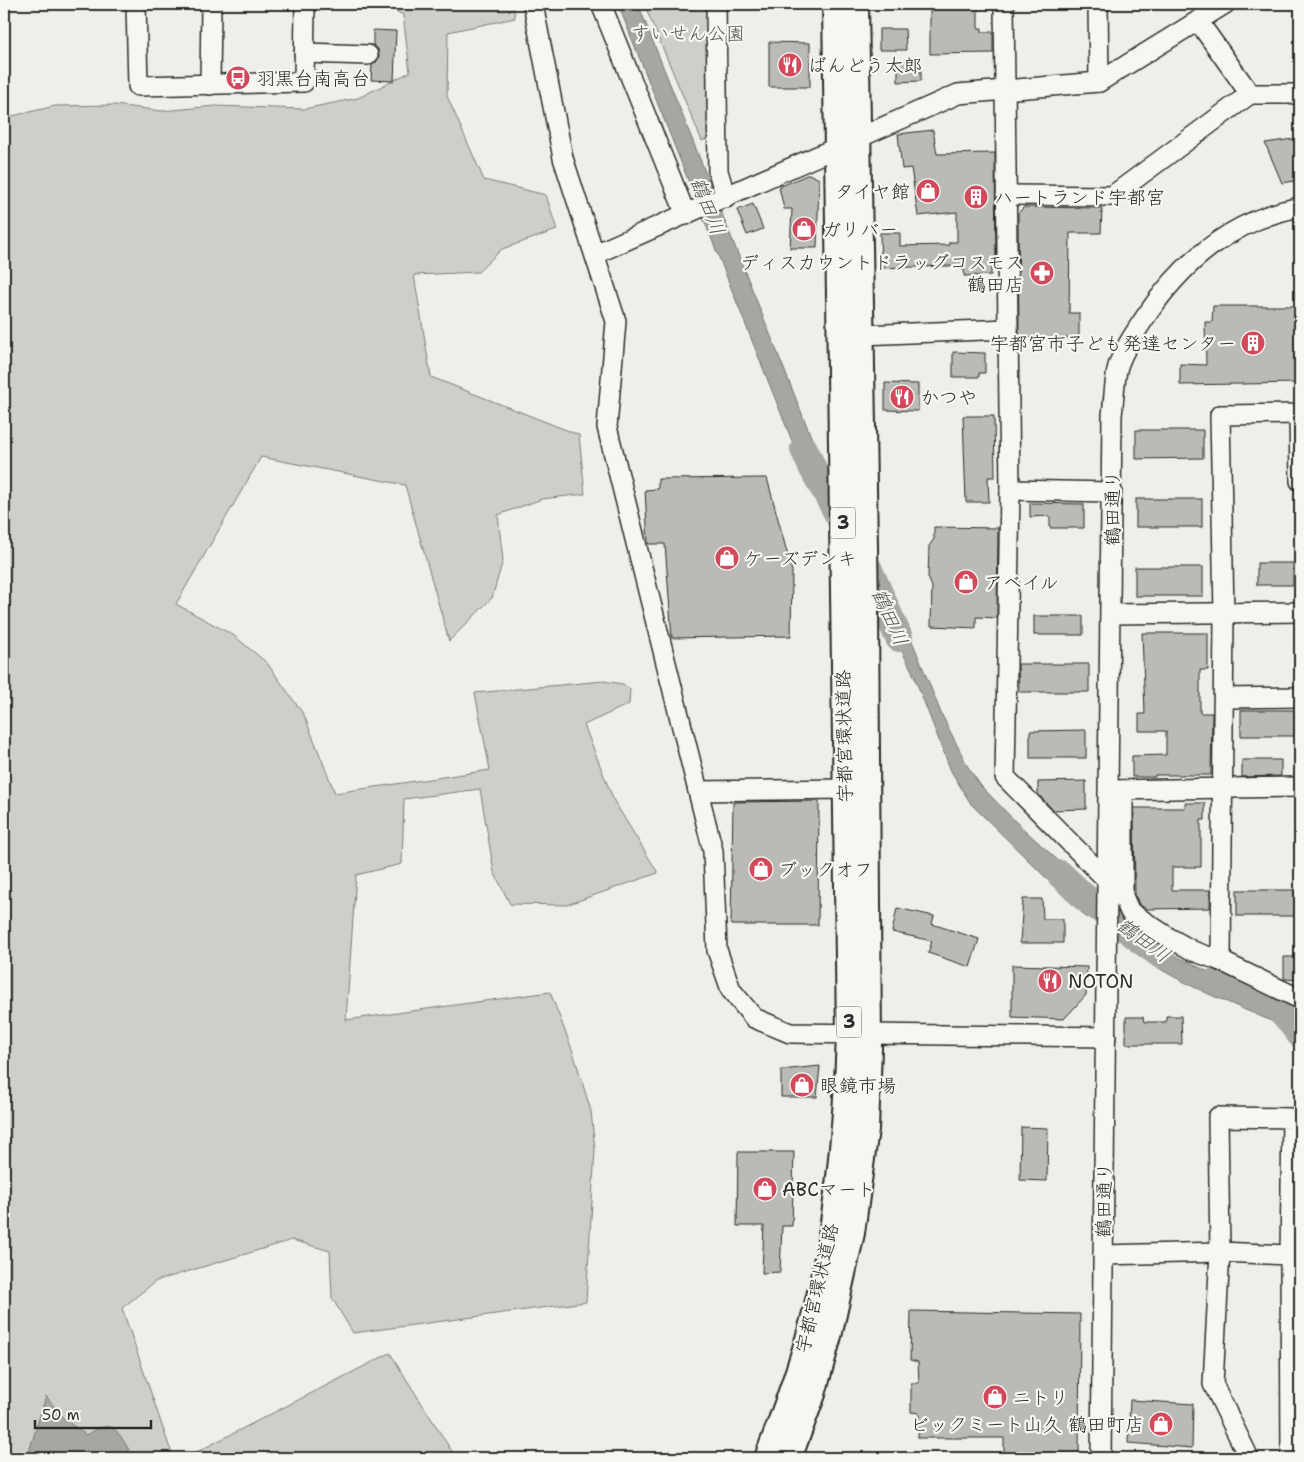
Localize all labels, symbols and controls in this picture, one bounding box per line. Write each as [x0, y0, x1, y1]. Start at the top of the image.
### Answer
park label: すいせん公園 [631, 21, 745, 46]
restaurant icon: ばんどう太郎 [777, 52, 803, 78]
place label: ばんどう太郎 [808, 53, 922, 78]
bus stop icon: 羽黒台南高台 [225, 65, 251, 91]
place label: 羽黒台南高台 [256, 66, 370, 91]
water label: 鶴田川 [685, 173, 731, 239]
shop icon: タイヤ館 [915, 178, 941, 204]
place label: タイヤ館 [835, 179, 910, 204]
building icon: ハートランド宇都宮 [963, 184, 989, 210]
place label: ハートランド宇都宮 [994, 185, 1165, 210]
shop icon: ガリバー [791, 216, 817, 242]
place label: ガリバー [822, 217, 898, 242]
place label: ディスカウントドラッグコスモス 鶴田店 [740, 250, 1024, 297]
pharmacy icon: ディスカウントドラッグコスモス 鶴田店 [1029, 260, 1055, 286]
building icon: 宇都宮市子ども発達センター [1240, 330, 1266, 356]
place label: 宇都宮市子ども発達センター [990, 331, 1236, 356]
restaurant icon: かつや [889, 384, 915, 410]
place label: かつや [920, 385, 977, 410]
street label: 鶴田通り [1100, 470, 1125, 546]
road number: 3 [830, 508, 856, 538]
shop icon: ケーズデンキ [714, 545, 740, 571]
place label: ケーズデンキ [744, 546, 856, 571]
shop icon: アベイル [953, 569, 979, 595]
place label: アベイル [984, 570, 1059, 595]
water label: 鶴田川 [866, 584, 914, 650]
street label: 宇都宮環状道路 [830, 669, 858, 803]
shop icon: ブックオフ [748, 856, 774, 882]
place label: ブックオフ [778, 857, 873, 882]
water label: 鶴田川 [1112, 912, 1176, 968]
restaurant icon: NOTON [1037, 968, 1063, 994]
place label: NOTON [1068, 969, 1133, 994]
road number: 3 [836, 1006, 862, 1038]
shop icon: 眼鏡市場 [789, 1072, 815, 1098]
place label: 眼鏡市場 [820, 1073, 896, 1098]
street label: 鶴田通り [1091, 1162, 1117, 1238]
shop icon: ABCマート [752, 1176, 778, 1202]
place label: ABCマート [782, 1177, 876, 1202]
street label: 宇都宮環状道路 [790, 1220, 844, 1356]
shop icon: ニトリ [982, 1384, 1008, 1410]
place label: ニトリ [1012, 1385, 1069, 1410]
scale bar [35, 1397, 151, 1429]
text: 50 m [42, 1405, 80, 1425]
shop icon: ビックミート山久 鶴田町店 [1148, 1411, 1174, 1437]
place label: ビックミート山久 鶴田町店 [910, 1412, 1144, 1437]

